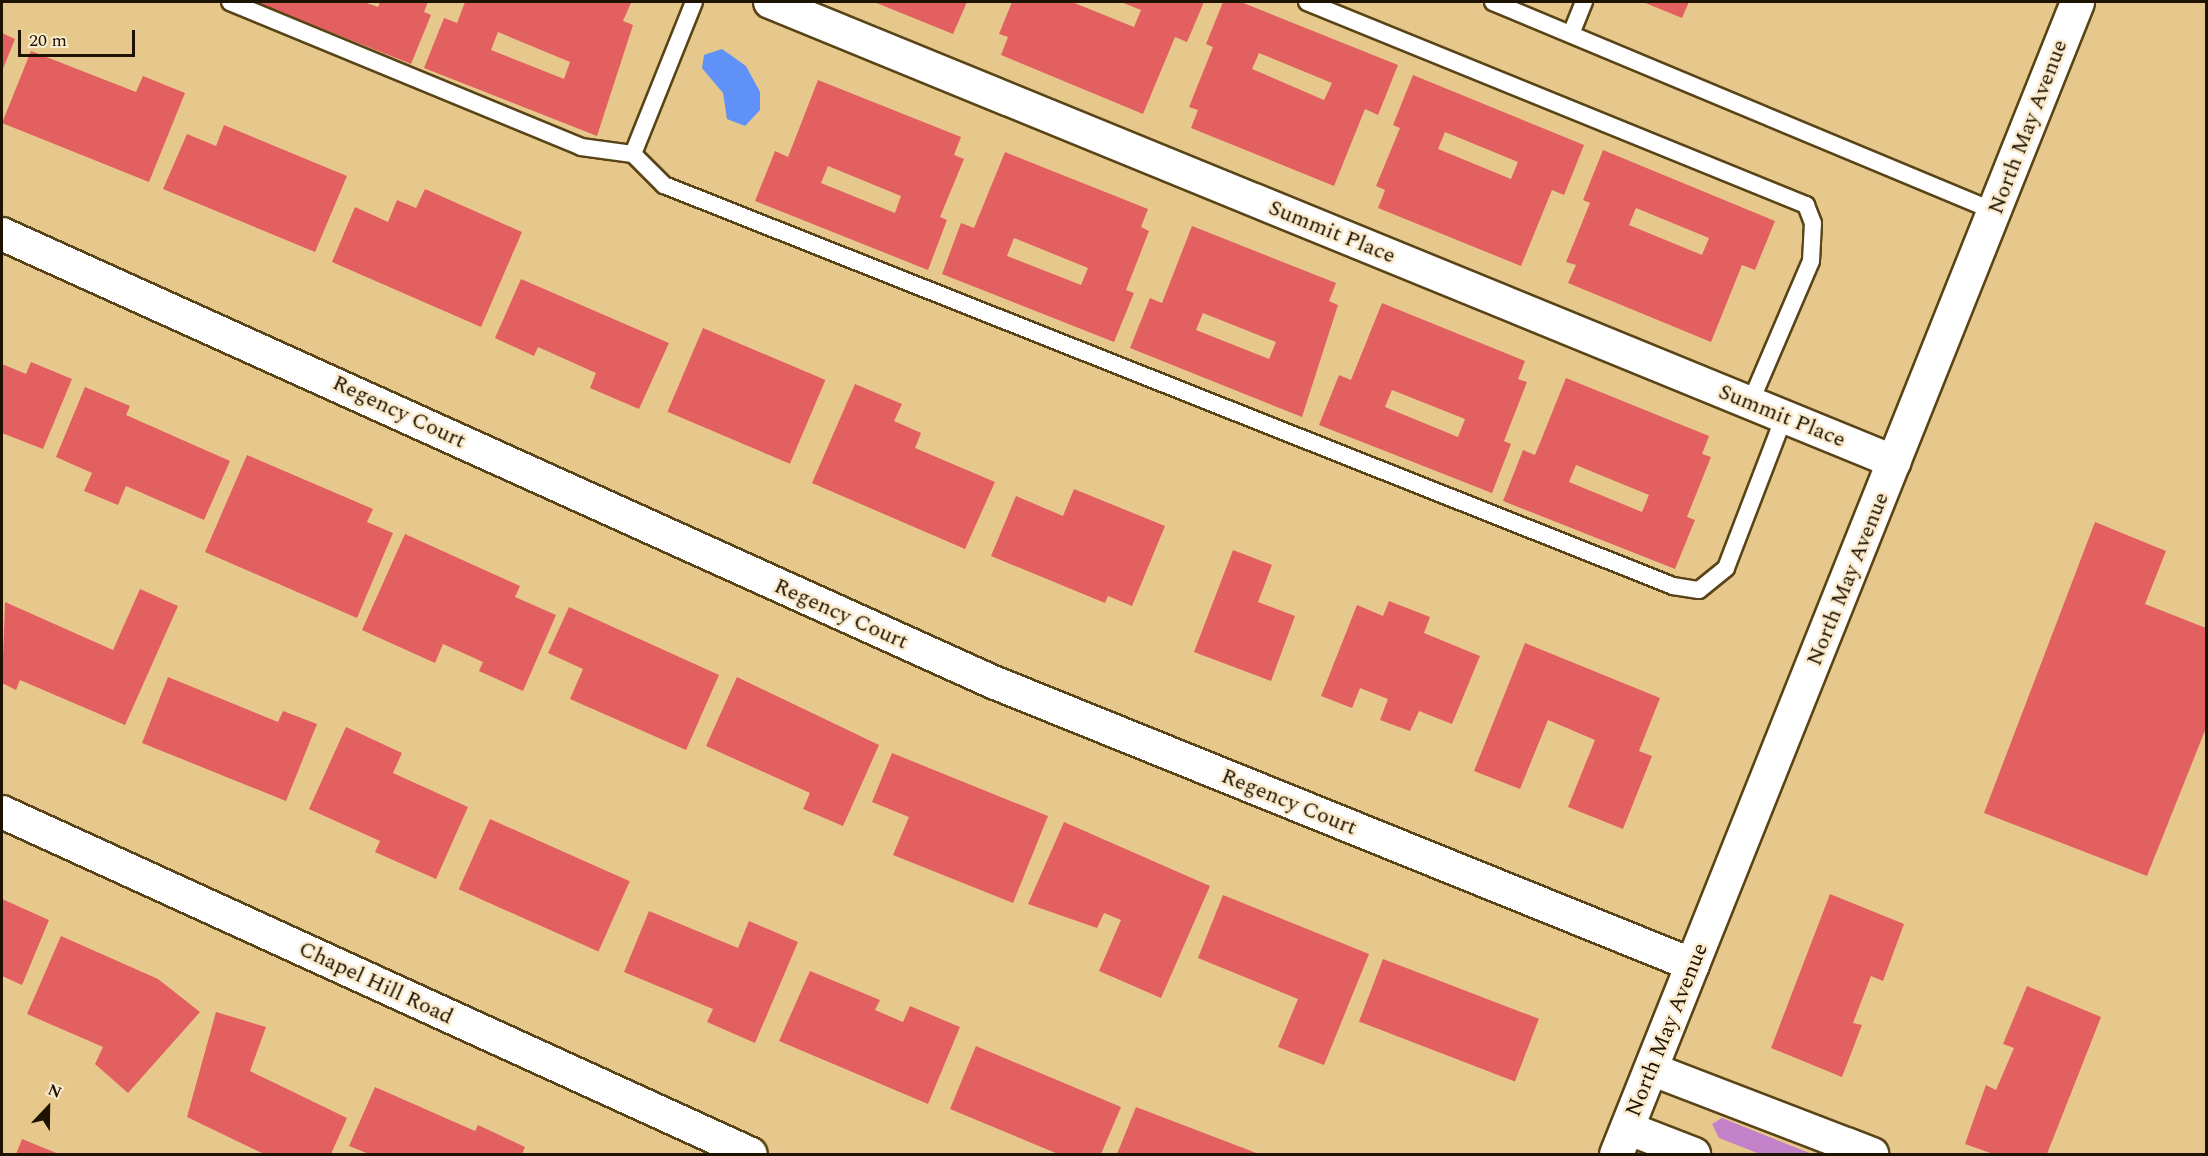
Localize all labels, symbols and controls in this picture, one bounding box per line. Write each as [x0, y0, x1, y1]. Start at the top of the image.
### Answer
scale bar [21, 18, 138, 56]
text: 20 m [29, 27, 67, 54]
street label: North May Avenue [1983, 36, 2073, 218]
street label: Summit Place [1265, 195, 1399, 269]
street label: Regency Court [328, 370, 470, 454]
street label: Summit Place [1715, 379, 1849, 453]
street label: North May Avenue [1801, 488, 1895, 670]
street label: Regency Court [770, 573, 912, 655]
street label: Regency Court [1217, 763, 1361, 841]
street label: Chapel Hill Road [295, 936, 457, 1030]
street label: North May Avenue [1620, 939, 1714, 1121]
north arrow [18, 1078, 78, 1138]
text: N [44, 1078, 65, 1105]

